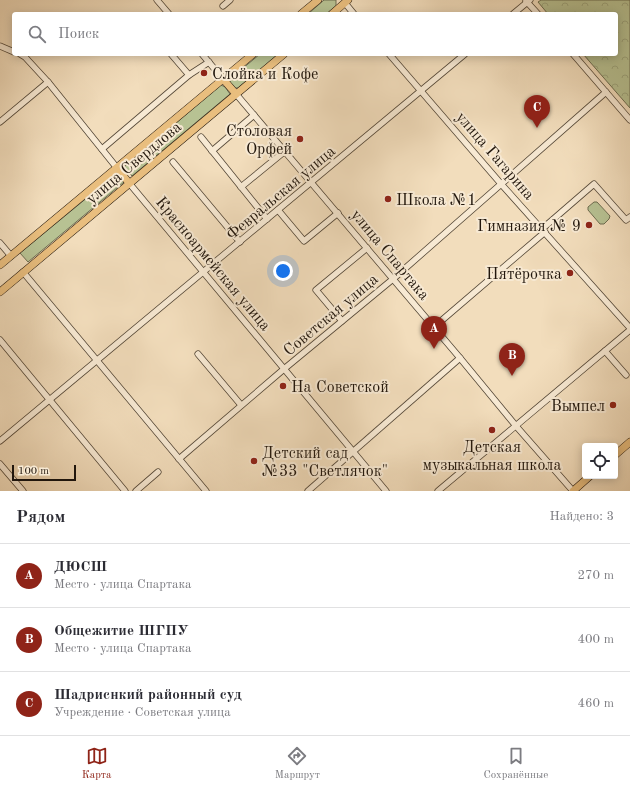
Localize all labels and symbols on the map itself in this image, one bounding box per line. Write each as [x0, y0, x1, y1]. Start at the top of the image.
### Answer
place label: Слойка и Кофе [212, 67, 318, 83]
marker: Слойка и Кофе [199, 68, 209, 78]
pin: C [524, 95, 550, 128]
street label: улица Гагарина [452, 109, 537, 203]
street label: улица Свердлова [84, 119, 185, 208]
place label: Столовая Орфей [226, 124, 292, 158]
marker: Столовая Орфей [295, 134, 305, 144]
street label: Февральская улица [224, 143, 339, 244]
place label: Школа №1 [396, 193, 476, 209]
street label: Красноармейская улица [152, 194, 273, 334]
marker: Школа №1 [383, 194, 393, 204]
street label: улица Спартака [347, 207, 432, 304]
place label: Гимназия № 9 [477, 219, 581, 235]
marker: Гимназия № 9 [584, 220, 594, 230]
your location [273, 261, 293, 281]
place label: Пятёрочка [486, 267, 562, 283]
marker: Пятёрочка [565, 268, 575, 278]
street label: Советская улица [281, 271, 382, 360]
pin: A [421, 316, 447, 349]
pin: B [499, 343, 525, 376]
place label: На Советской [291, 380, 389, 396]
marker: На Советской [278, 381, 288, 391]
place label: Вымпел [551, 399, 605, 415]
marker: Вымпел [608, 400, 618, 410]
marker: Детская музыкальная школа [487, 425, 497, 435]
place label: Детская музыкальная школа [423, 440, 561, 474]
place label: Детский сад №33 "Светлячок" [262, 446, 388, 480]
marker: Детский сад №33 "Светлячок" [249, 456, 259, 466]
scale bar [12, 463, 76, 482]

